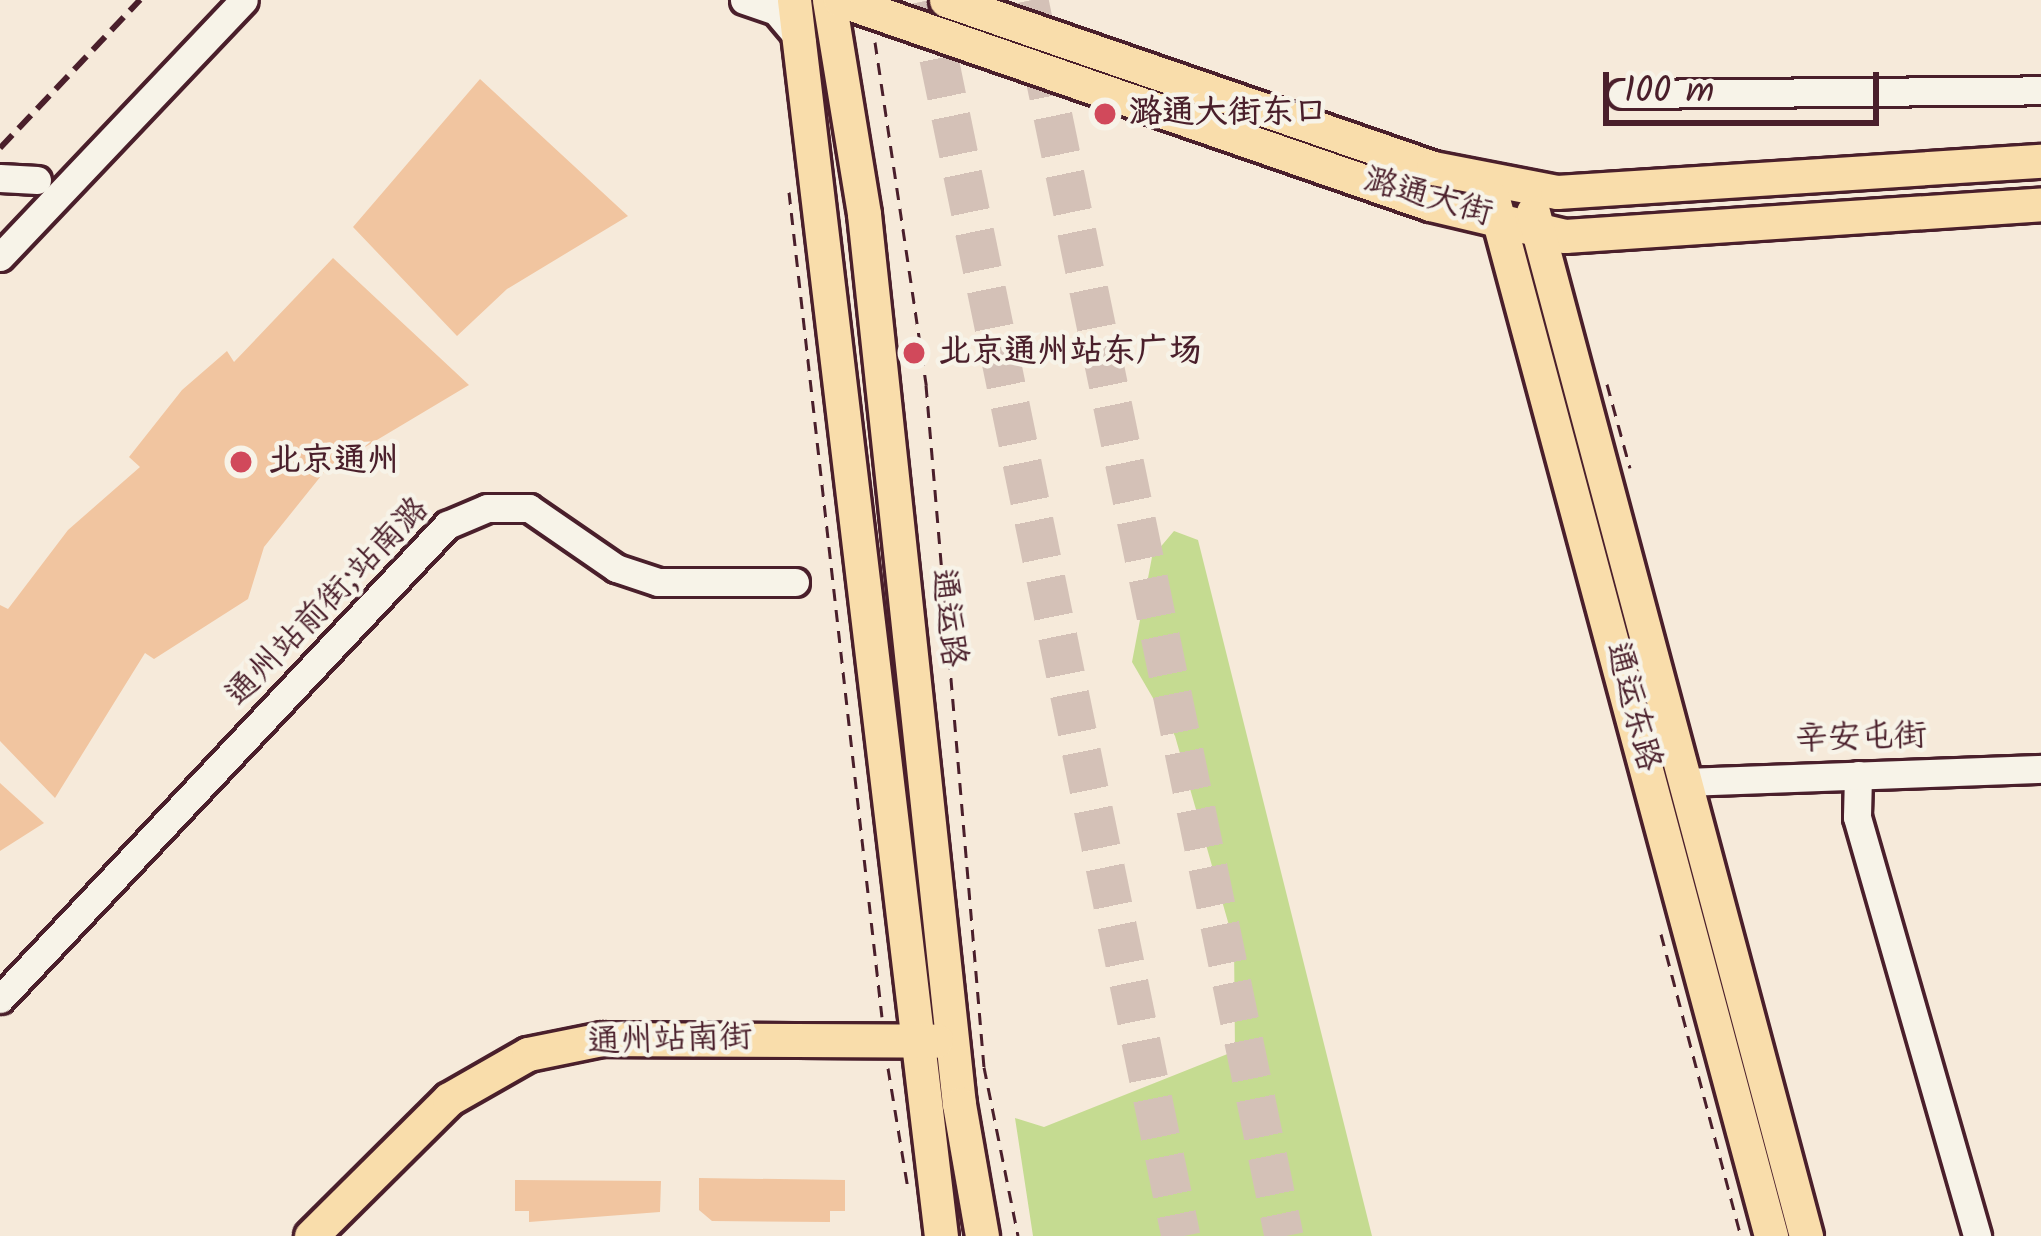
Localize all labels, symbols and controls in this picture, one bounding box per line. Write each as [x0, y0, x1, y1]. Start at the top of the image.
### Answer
scale bar [1609, 48, 1885, 122]
text: 100 m [1624, 64, 1714, 121]
place label: 潞通大街东口 [1129, 94, 1327, 134]
marker: 潞通大街东口 [1092, 101, 1118, 127]
street label: 潞通大街 [1359, 161, 1497, 235]
place label: 北京通州站东广场 [938, 333, 1202, 373]
marker: 北京通州站东广场 [901, 340, 927, 366]
place label: 北京通州 [268, 442, 400, 482]
marker: 北京通州 [225, 446, 257, 478]
street label: 通州站前街;站南潞 [219, 491, 437, 715]
street label: 通运路 [921, 566, 973, 670]
street label: 通运东路 [1596, 638, 1668, 776]
street label: 辛安屯街 [1794, 717, 1928, 761]
street label: 通州站南街 [587, 1018, 753, 1064]

